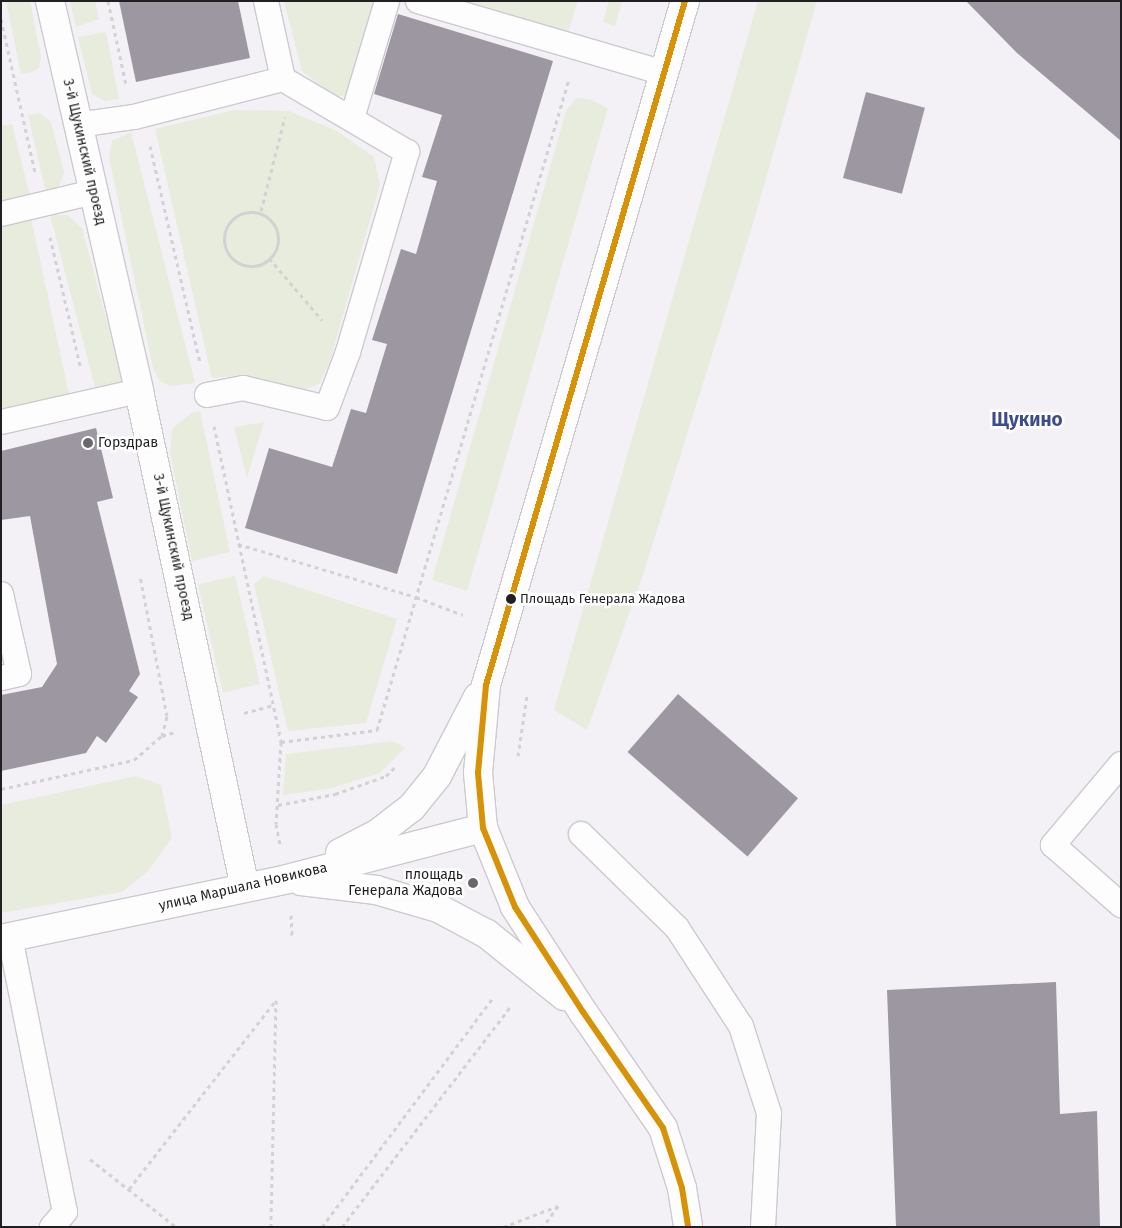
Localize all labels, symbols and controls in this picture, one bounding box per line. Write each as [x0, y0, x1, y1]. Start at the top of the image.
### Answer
street label: 3-й Щукинский проезд [59, 77, 109, 227]
district label: Щукино [991, 409, 1063, 431]
place label: Горздрав [98, 435, 158, 451]
marker: Горздрав [82, 437, 94, 449]
street label: 3-й Щукинский проезд [149, 472, 197, 622]
place label: Площадь Генерала Жадова [520, 591, 685, 607]
marker: Площадь Генерала Жадова [506, 594, 516, 604]
street label: улица Маршала Новикова [157, 859, 329, 915]
place label: площадь Генерала Жадова [348, 867, 463, 900]
marker: площадь Генерала Жадова [467, 877, 479, 889]

